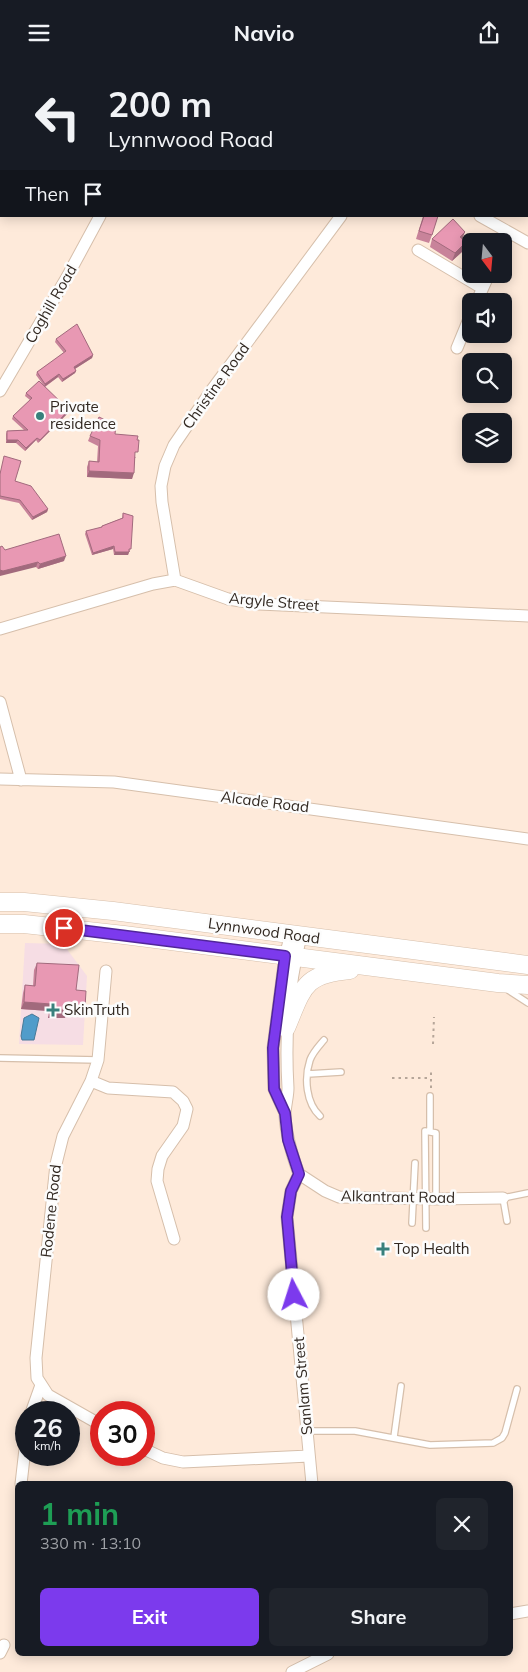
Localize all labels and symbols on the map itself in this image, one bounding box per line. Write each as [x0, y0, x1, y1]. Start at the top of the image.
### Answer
north arrow [462, 233, 512, 283]
street label: Coghill Road [20, 261, 81, 346]
street label: Christine Road [178, 339, 253, 433]
place label: Private residence [50, 397, 116, 433]
marker: Private residence [34, 410, 46, 422]
street label: Argyle Street [228, 588, 320, 615]
street label: Alcade Road [220, 787, 310, 816]
pin [43, 907, 85, 949]
street label: Lynnwood Road [207, 913, 321, 948]
place label: SkinTruth [64, 1000, 129, 1019]
marker: SkinTruth [46, 1003, 60, 1017]
street label: Rodene Road [36, 1163, 65, 1258]
street label: Alkantrant Road [341, 1186, 455, 1207]
place label: Top Health [394, 1239, 470, 1258]
marker: Top Health [376, 1242, 390, 1256]
position arrow [267, 1268, 319, 1320]
street label: Sanlam Street [289, 1336, 316, 1436]
speed limit sign: 30 [90, 1401, 155, 1466]

